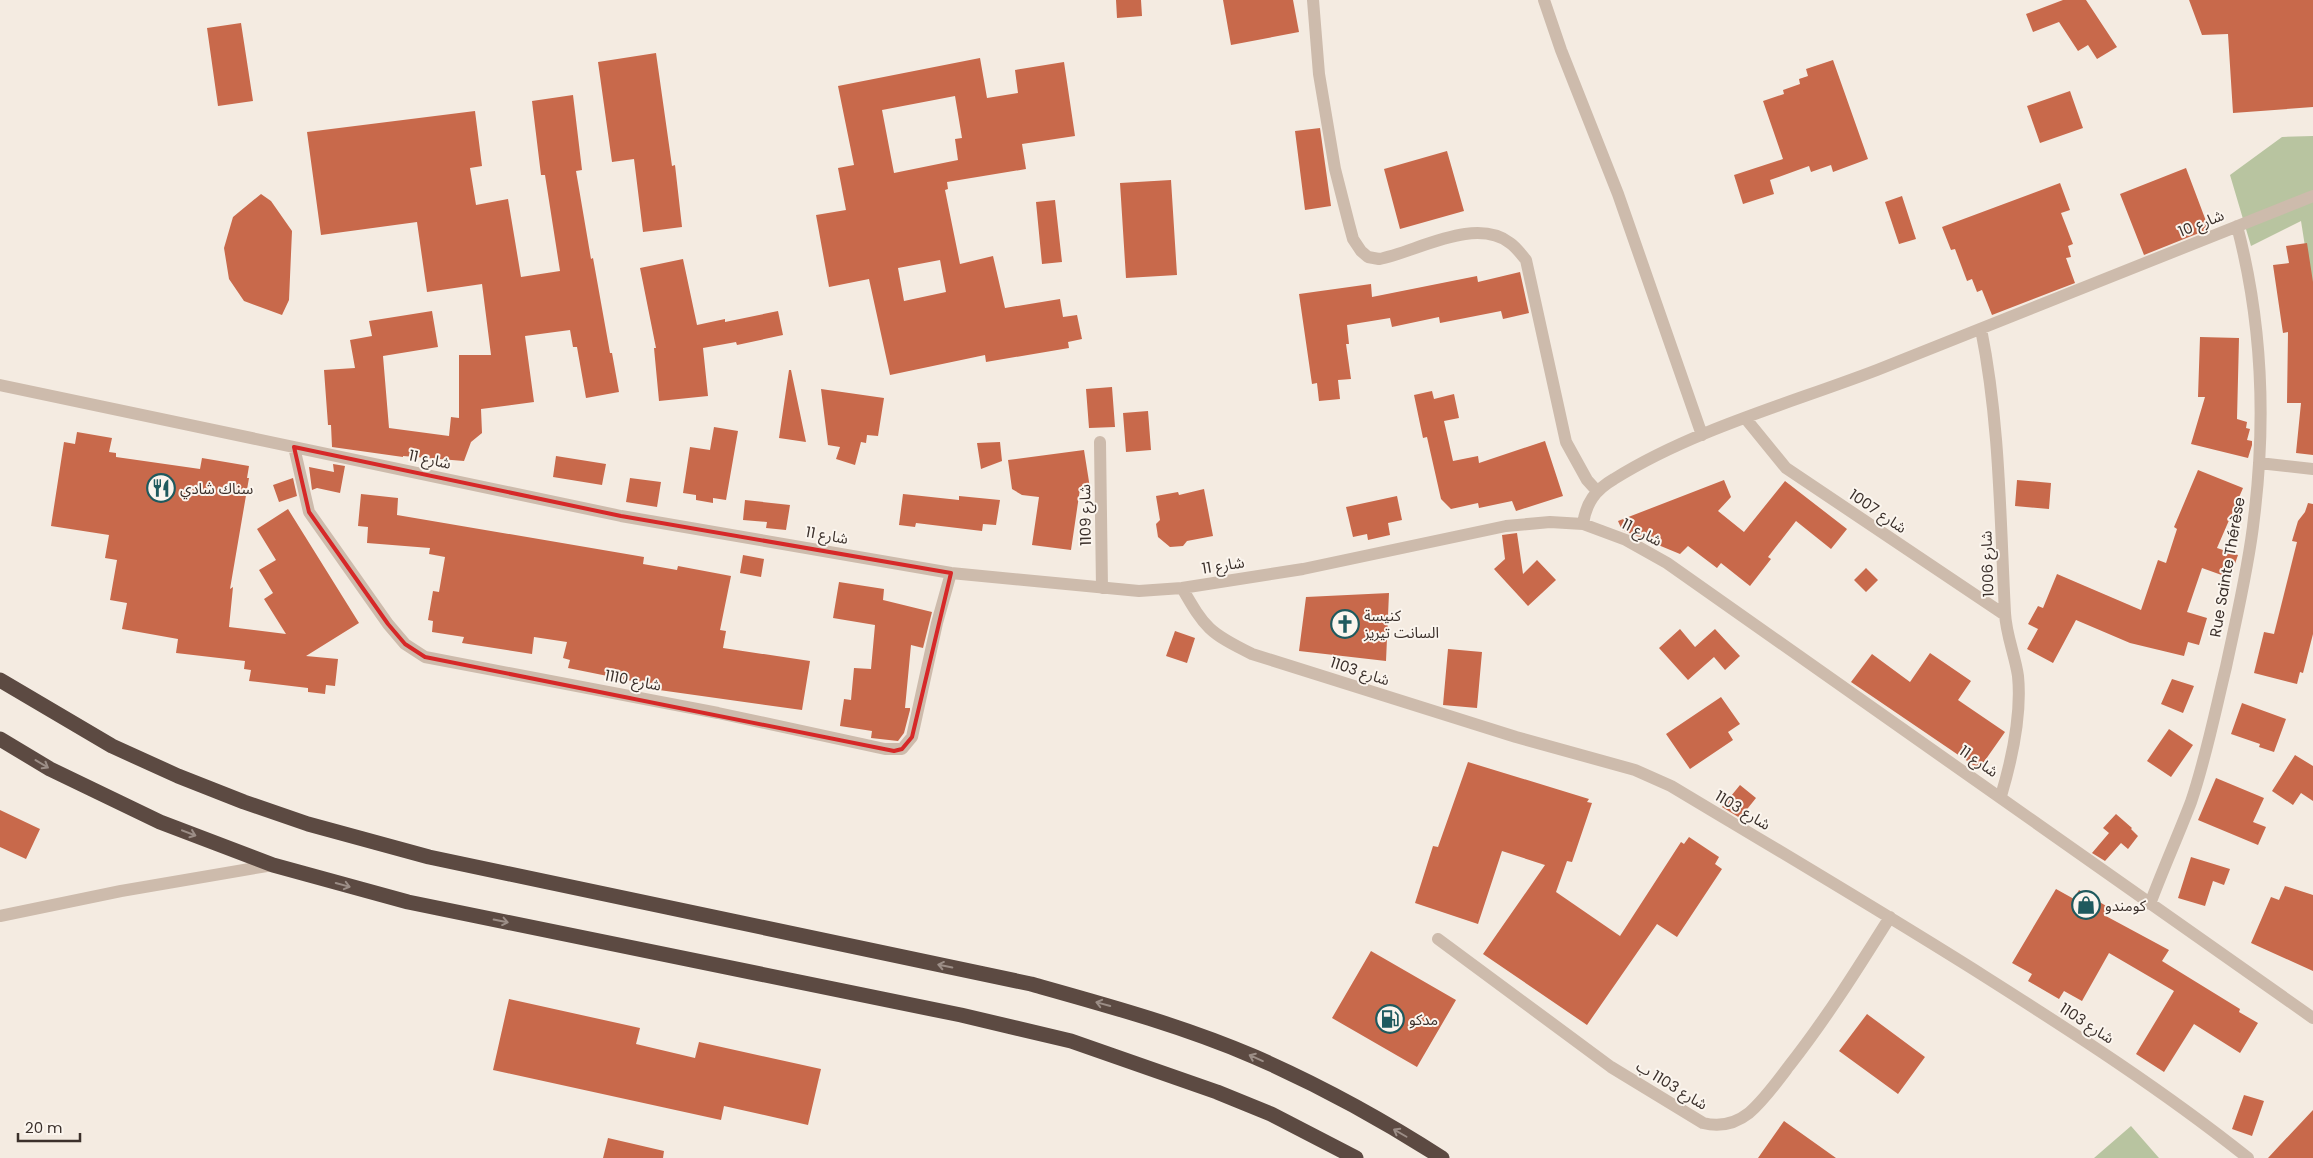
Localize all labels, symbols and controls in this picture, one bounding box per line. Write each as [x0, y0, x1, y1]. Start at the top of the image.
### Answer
street label: شارع 10 [2175, 204, 2228, 243]
street label: شارع 11 [406, 444, 453, 476]
restaurant icon: سناك شادي [146, 473, 176, 503]
place label: سناك شادي [180, 478, 253, 500]
street label: شارع 1109 [1074, 484, 1098, 546]
street label: شارع 1007 [1844, 484, 1911, 540]
street label: Rue Sainte Thérèse [2204, 495, 2250, 639]
street label: شارع 11 [1617, 513, 1666, 553]
street label: شارع 11 [804, 521, 850, 551]
street label: شارع 1006 [1975, 530, 2001, 598]
street label: شارع 11 [1200, 551, 1246, 581]
place label: كنيسة السانت تيريز [1363, 605, 1439, 643]
church icon: كنيسة السانت تيريز [1330, 609, 1360, 639]
street label: شارع 1103 [1327, 652, 1393, 692]
street label: شارع 1110 [603, 664, 663, 698]
street label: شارع 11 [1954, 740, 2003, 784]
one-way arrow [34, 760, 48, 770]
street label: شارع 1103 [1710, 785, 1775, 837]
one-way arrow [181, 829, 196, 838]
one-way arrow [334, 881, 350, 891]
shop icon: كومندو [2071, 890, 2101, 920]
place label: كومندو [2105, 895, 2147, 916]
one-way arrow [493, 917, 509, 926]
one-way arrow [937, 961, 953, 970]
one-way arrow [1095, 998, 1111, 1008]
street label: شارع 1103 [2055, 998, 2119, 1050]
fuel station icon: مدكو [1375, 1004, 1405, 1034]
place label: مدكو [1409, 1009, 1438, 1030]
one-way arrow [1249, 1053, 1264, 1063]
street label: شارع 1103 ب [1631, 1055, 1712, 1116]
scale bar [18, 1110, 80, 1142]
text: 20 m [25, 1117, 63, 1138]
one-way arrow [1394, 1127, 1408, 1137]

